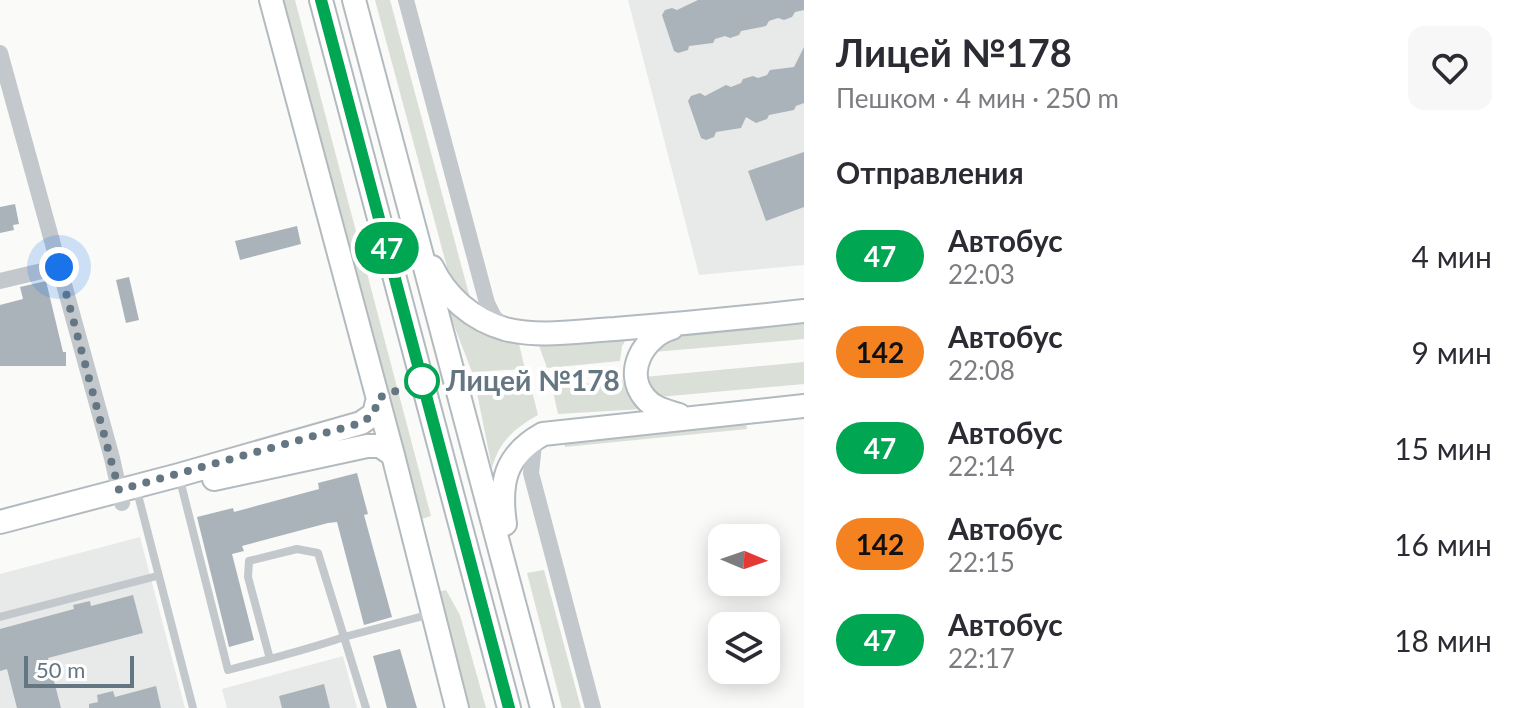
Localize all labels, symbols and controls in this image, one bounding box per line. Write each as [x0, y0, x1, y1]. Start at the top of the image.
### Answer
button: heart [1408, 26, 1492, 110]
text: Лицей №178 [836, 29, 1072, 75]
text: Пешком · 4 мин · 250 m [836, 82, 1119, 114]
text: Отправления [836, 154, 1024, 190]
line badge: 47 [351, 222, 423, 274]
text: Автобус [948, 222, 1063, 258]
text: 47 [371, 231, 403, 265]
text: 4 мин [1412, 238, 1492, 274]
text: 47 [864, 239, 896, 273]
your location [39, 247, 79, 287]
text: 22:03 [948, 258, 1015, 290]
text: Автобус [948, 318, 1063, 354]
text: 9 мин [1412, 334, 1492, 370]
text: 142 [856, 335, 904, 369]
text: 22:08 [948, 354, 1015, 386]
place label: Лицей №178 [445, 363, 620, 397]
marker: Лицей №178 [405, 364, 439, 398]
text: Автобус [948, 414, 1063, 450]
text: 15 мин [1394, 430, 1492, 466]
text: 47 [864, 431, 896, 465]
text: 22:14 [948, 450, 1015, 482]
text: Автобус [948, 510, 1063, 546]
north arrow [708, 524, 780, 596]
map controls [708, 524, 780, 684]
text: 16 мин [1394, 526, 1492, 562]
text: 142 [856, 527, 904, 561]
text: 22:15 [948, 546, 1015, 578]
text: Автобус [948, 606, 1063, 642]
button: layers [708, 612, 780, 684]
text: 18 мин [1394, 622, 1492, 658]
text: 47 [864, 623, 896, 657]
text: 22:17 [948, 642, 1015, 674]
scale bar [24, 652, 134, 688]
text: 50 m [36, 656, 85, 683]

